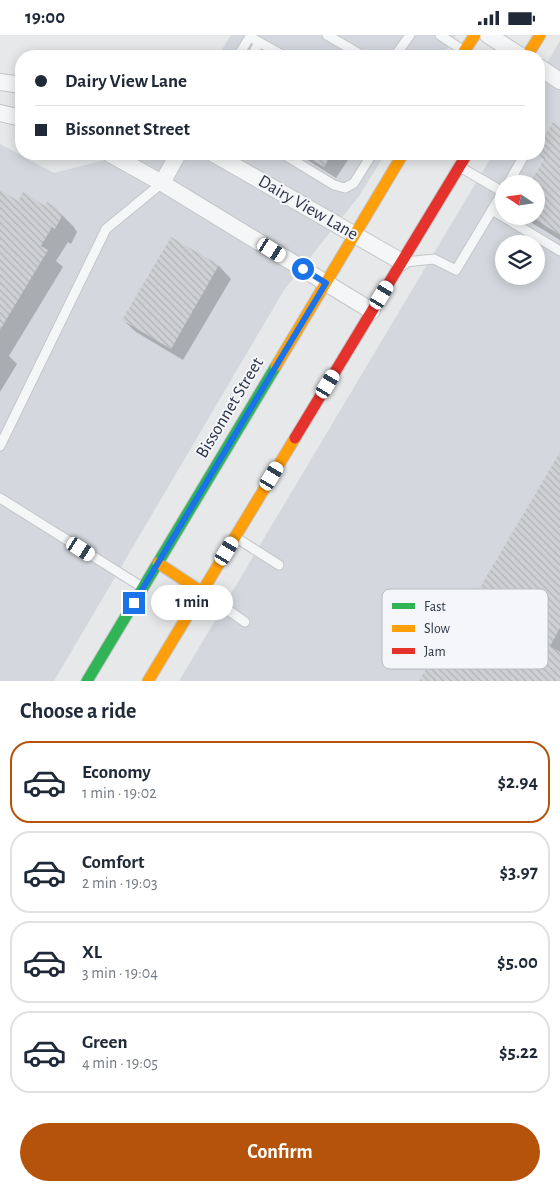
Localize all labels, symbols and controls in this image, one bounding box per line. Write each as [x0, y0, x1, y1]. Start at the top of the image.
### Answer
text: 19:00 [25, 8, 65, 27]
text: Dairy View Lane [65, 72, 187, 91]
text: Bissonnet Street [65, 120, 190, 139]
street label: Dairy View Lane [255, 172, 361, 244]
north arrow [495, 175, 545, 225]
map controls [495, 175, 545, 285]
button: layers [495, 235, 545, 285]
car [255, 236, 288, 264]
route start [292, 258, 314, 280]
car [367, 278, 396, 312]
street label: Bissonnet Street [193, 354, 267, 461]
car [313, 367, 342, 401]
car [257, 459, 286, 493]
car [212, 534, 241, 568]
car [64, 535, 97, 563]
callout: 1 min [152, 585, 234, 621]
legend [382, 589, 548, 669]
route end [123, 592, 145, 614]
text: 1 min [175, 594, 209, 610]
text: Fast [424, 600, 446, 614]
text: Slow [424, 622, 451, 636]
text: Jam [424, 645, 446, 659]
text: Choose a ride [20, 700, 136, 722]
icon: car [22, 760, 67, 805]
text: Economy [82, 763, 151, 782]
text: $2.94 [497, 773, 538, 792]
text: 1 min · 19:02 [82, 785, 156, 801]
icon: car [22, 850, 67, 895]
text: Comfort [82, 853, 144, 872]
text: $3.97 [500, 863, 538, 882]
text: 2 min · 19:03 [82, 875, 158, 891]
icon: car [22, 940, 67, 985]
text: XL [82, 943, 102, 962]
text: $5.00 [497, 953, 538, 972]
text: 3 min · 19:04 [82, 965, 158, 981]
icon: car [22, 1030, 67, 1075]
text: Green [82, 1033, 128, 1052]
text: $5.22 [499, 1043, 538, 1062]
text: 4 min · 19:05 [82, 1055, 158, 1071]
button: Confirm [20, 1123, 540, 1181]

